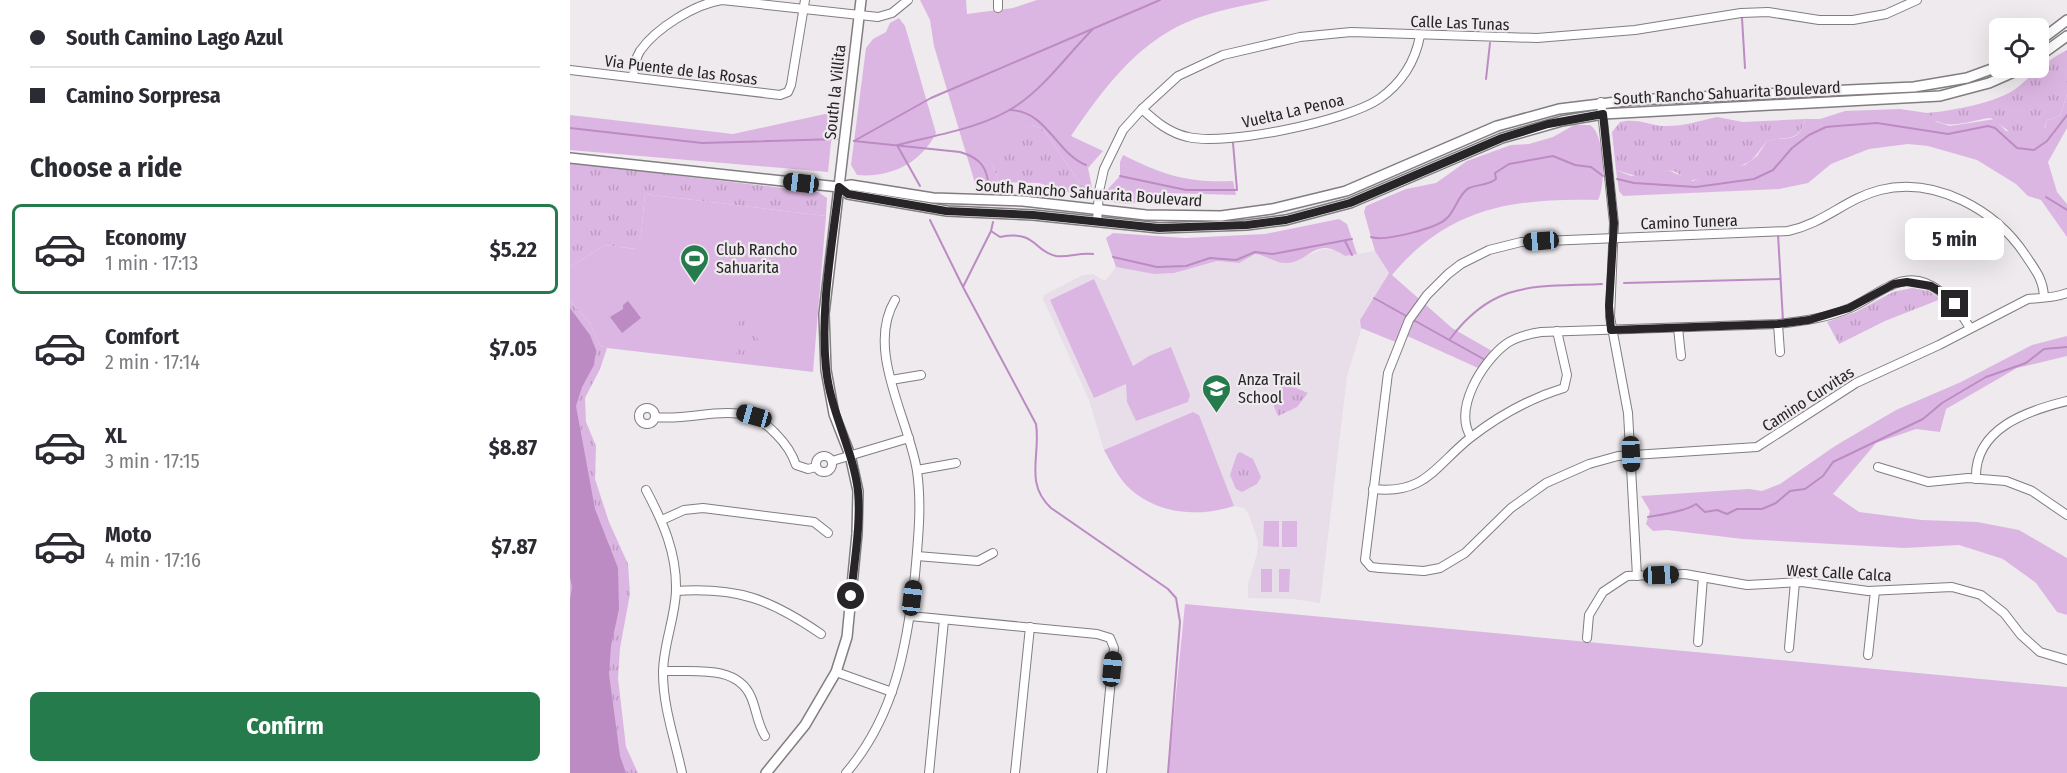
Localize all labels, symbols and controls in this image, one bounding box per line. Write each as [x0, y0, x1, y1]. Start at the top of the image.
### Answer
street label: Calle Las Tunas [1410, 12, 1510, 34]
map controls [1989, 18, 2049, 78]
button: locate [1989, 18, 2049, 78]
text: South Camino Lago Azul [66, 24, 283, 51]
street label: South la Villita [821, 43, 849, 140]
street label: Via Puente de las Rosas [603, 51, 759, 89]
street label: South Rancho Sahuarita Boulevard [1613, 78, 1841, 108]
text: Camino Sorpresa [66, 82, 221, 109]
street label: Vuelta La Penoa [1240, 90, 1346, 132]
text: Choose a ride [30, 152, 182, 184]
car [782, 172, 820, 194]
street label: South Rancho Sahuarita Boulevard [975, 176, 1203, 210]
street label: Camino Tunera [1640, 211, 1738, 233]
callout: 5 min [1906, 217, 2004, 259]
icon: car [33, 222, 87, 276]
text: Economy [105, 224, 186, 251]
text: 5 min [1932, 227, 1977, 251]
car [1522, 231, 1560, 251]
text: $5.22 [490, 236, 537, 263]
place label: Club Rancho Sahuarita [716, 240, 797, 277]
sports icon: Club Rancho Sahuarita [679, 242, 711, 284]
text: 1 min · 17:13 [105, 251, 198, 275]
route end [1941, 290, 1968, 317]
icon: car [33, 321, 87, 375]
text: Comfort [105, 323, 179, 350]
text: $7.05 [489, 335, 537, 362]
text: 2 min · 17:14 [105, 350, 200, 374]
street label: Camino Curvitas [1759, 362, 1858, 436]
place label: Anza Trail School [1238, 370, 1301, 407]
school or university icon: Anza Trail School [1201, 372, 1233, 414]
car [734, 402, 774, 430]
icon: car [33, 420, 87, 474]
text: XL [105, 422, 127, 449]
text: $8.87 [489, 434, 537, 461]
car [1621, 436, 1641, 472]
text: 3 min · 17:15 [105, 449, 200, 473]
icon: car [33, 519, 87, 573]
text: Moto [105, 521, 152, 548]
text: $7.87 [491, 533, 537, 560]
text: 4 min · 17:16 [105, 548, 201, 572]
street label: West Calle Calca [1786, 561, 1892, 585]
car [1643, 565, 1679, 585]
car [901, 579, 923, 617]
route start [837, 582, 864, 609]
car [1101, 650, 1123, 688]
button: Confirm [30, 692, 540, 761]

